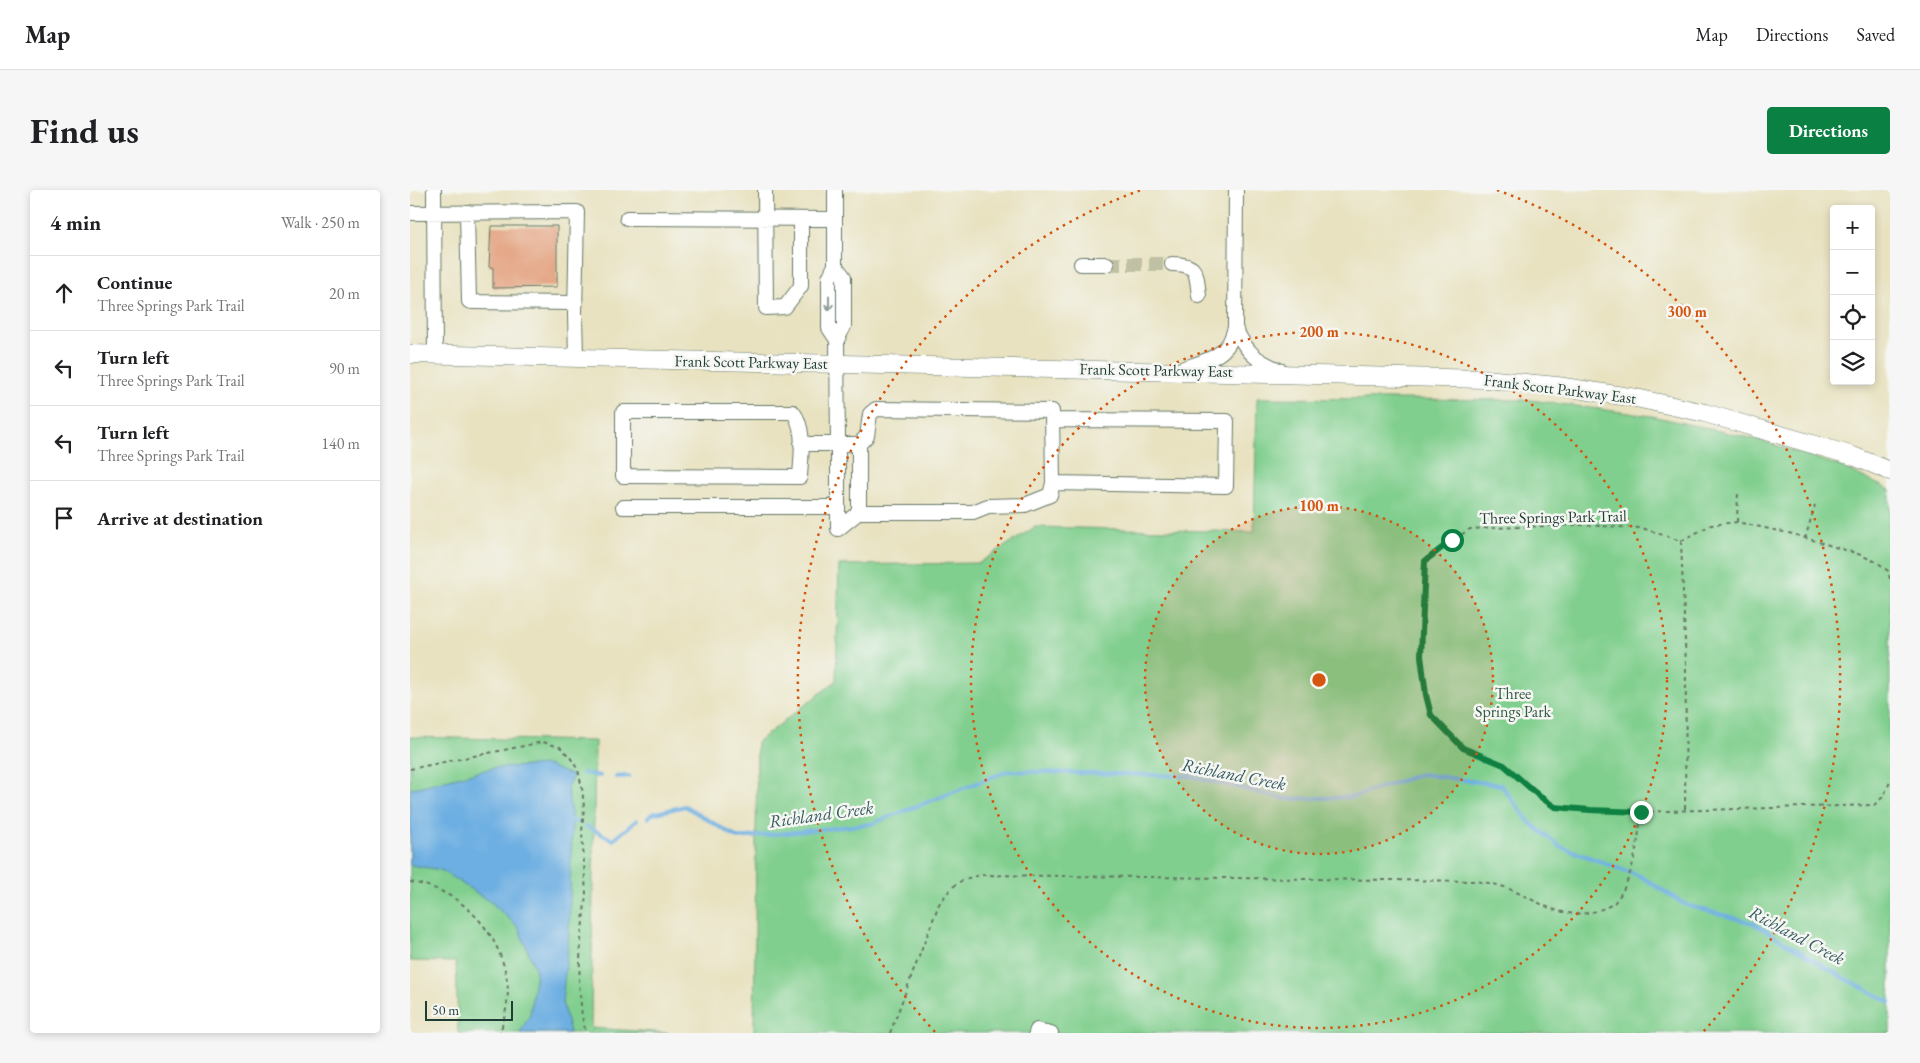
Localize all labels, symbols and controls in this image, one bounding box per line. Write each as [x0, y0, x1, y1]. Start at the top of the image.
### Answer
text: Map [25, 19, 70, 50]
text: Map [1696, 23, 1728, 46]
text: Directions [1756, 23, 1828, 46]
text: Saved [1856, 23, 1895, 46]
button: Directions [1767, 107, 1890, 154]
text: Find us [30, 108, 139, 153]
map controls [1830, 205, 1875, 385]
button: + [1830, 205, 1875, 250]
text: 4 min [50, 209, 101, 236]
text: Walk · 250 m [281, 212, 360, 233]
button: − [1830, 250, 1875, 295]
text: Continue [97, 270, 172, 295]
icon: ahead [50, 279, 78, 307]
text: 20 m [329, 283, 360, 304]
one-way arrow [824, 294, 834, 311]
text: Three Springs Park Trail [97, 295, 245, 316]
button: locate [1830, 295, 1875, 340]
text: 300 m [1667, 302, 1707, 321]
text: 200 m [1299, 322, 1339, 341]
button: layers [1830, 340, 1875, 385]
text: Turn left [97, 345, 169, 370]
street label: Frank Scott Parkway East [674, 350, 828, 374]
icon: left [50, 354, 78, 382]
text: 90 m [329, 358, 360, 379]
street label: Frank Scott Parkway East [1079, 358, 1233, 382]
street label: Frank Scott Parkway East [1483, 369, 1637, 409]
text: Three Springs Park Trail [97, 370, 245, 391]
text: Turn left [97, 420, 169, 445]
icon: left [50, 429, 78, 457]
text: 140 m [321, 433, 360, 454]
text: Three Springs Park Trail [97, 445, 245, 466]
text: 100 m [1299, 496, 1339, 515]
icon: arrive [50, 504, 78, 532]
street label: Three Springs Park Trail [1479, 505, 1627, 529]
text: Arrive at destination [97, 506, 263, 531]
route start [1441, 529, 1464, 552]
centre of rings [1310, 671, 1328, 689]
park label: Three Springs Park [1475, 683, 1552, 722]
water label: Richland Creek [1180, 753, 1288, 795]
water label: Richland Creek [767, 795, 875, 833]
route end [1630, 801, 1653, 824]
water label: Richland Creek [1745, 900, 1849, 970]
scale bar [425, 998, 512, 1021]
text: 50 m [432, 1001, 459, 1019]

